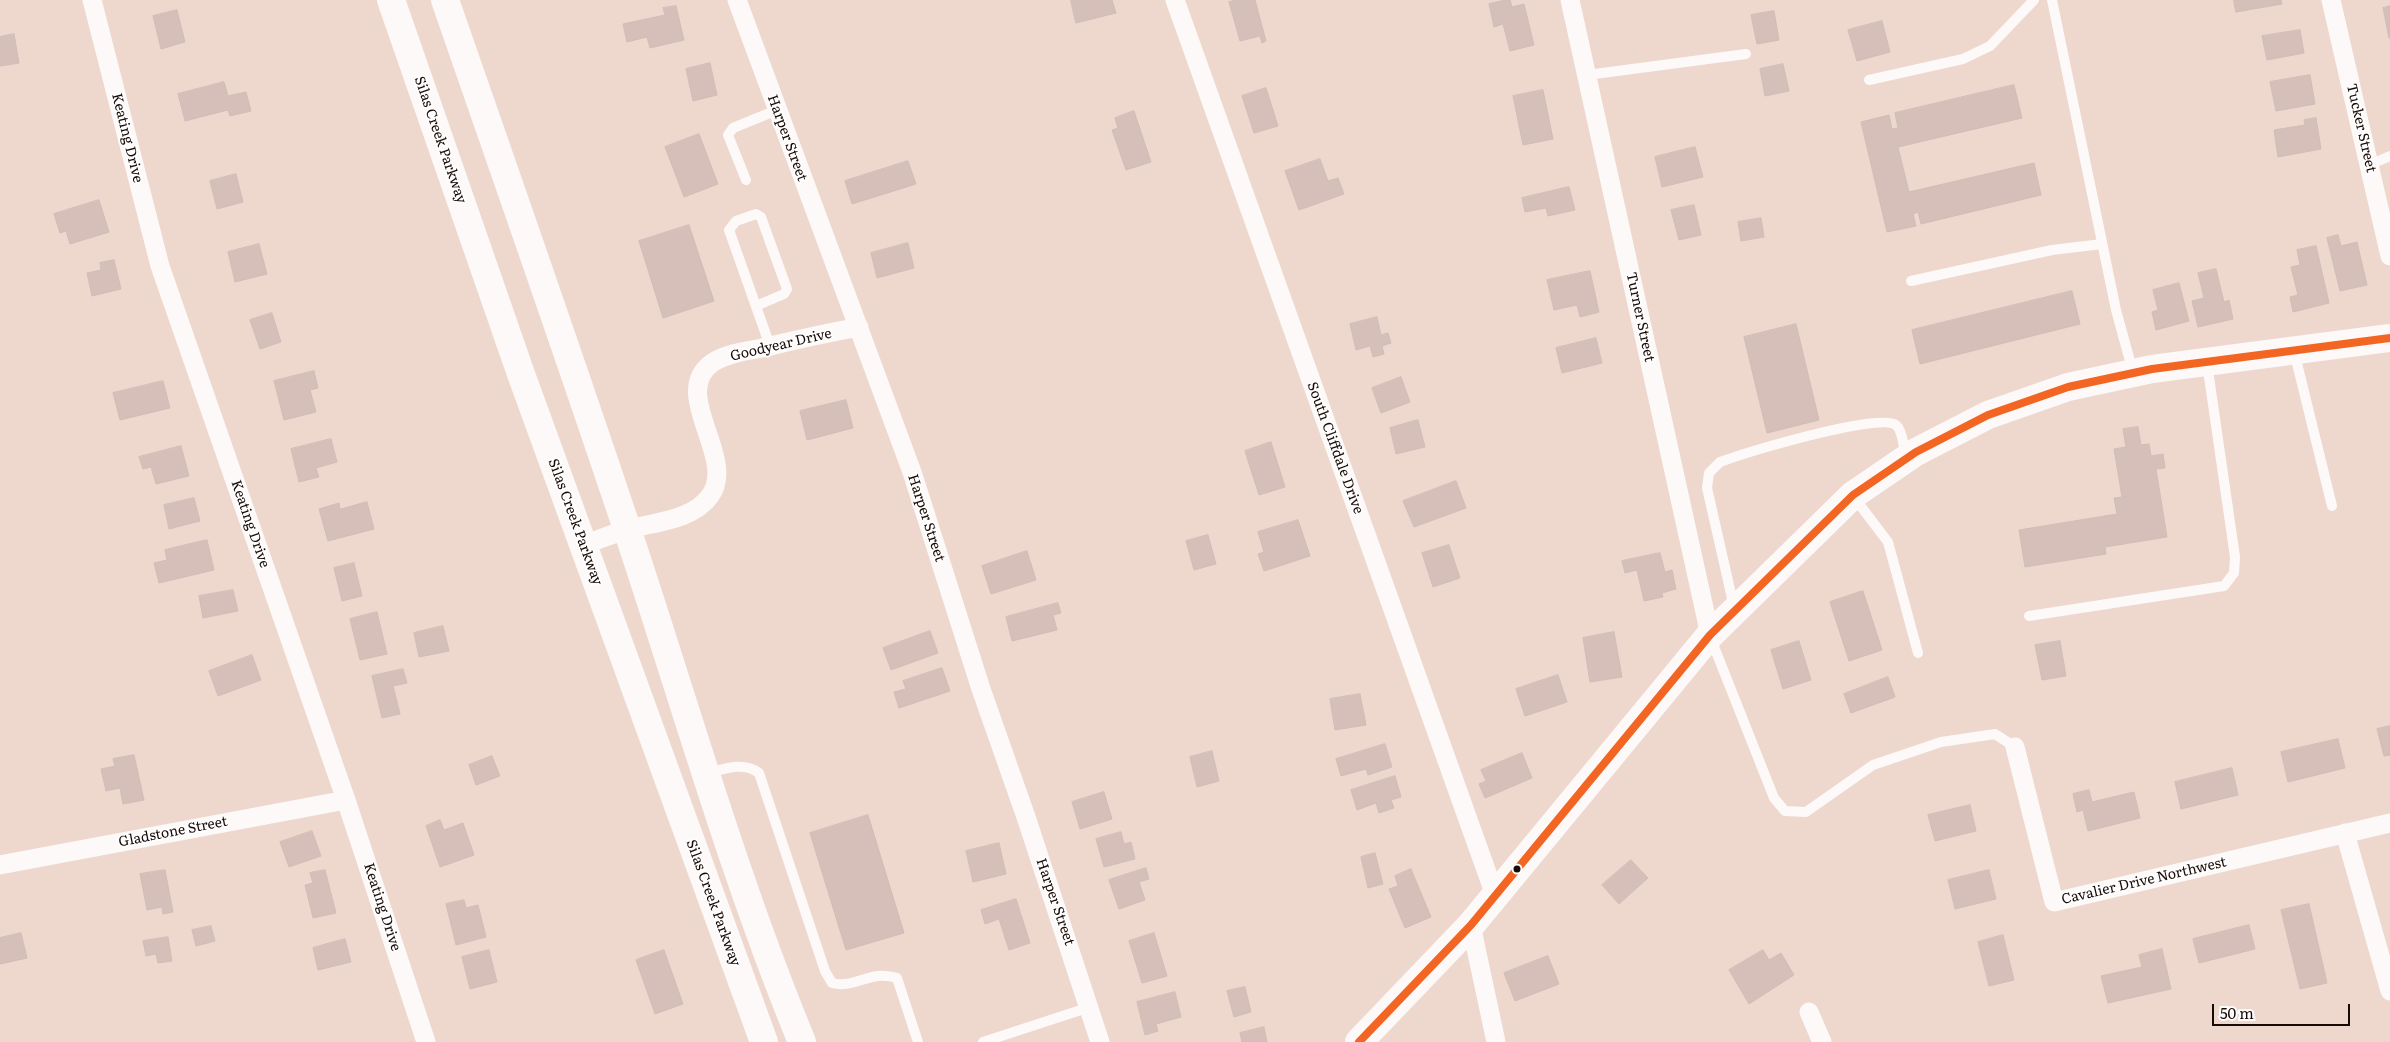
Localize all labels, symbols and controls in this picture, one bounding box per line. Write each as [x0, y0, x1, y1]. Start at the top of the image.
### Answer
street label: Silas Creek Parkway [410, 74, 470, 206]
street label: Tucker Street [2343, 82, 2379, 174]
street label: Keating Drive [108, 92, 146, 184]
street label: Harper Street [764, 92, 810, 184]
street label: Turner Street [1622, 271, 1658, 363]
street label: Goodyear Drive [729, 325, 833, 365]
street label: South Cliffdale Drive [1303, 380, 1367, 516]
street label: Silas Creek Parkway [544, 456, 606, 588]
street label: Harper Street [904, 472, 948, 564]
street label: Keating Drive [227, 478, 273, 570]
street label: Gladstone Street [117, 813, 229, 851]
street label: Silas Creek Parkway [682, 837, 744, 969]
street label: Cavalier Drive Northwest [2060, 854, 2228, 908]
street label: Harper Street [1032, 856, 1078, 948]
street label: Keating Drive [360, 861, 404, 953]
unlabelled marker [1512, 864, 1522, 874]
scale bar [2215, 994, 2352, 1026]
text: 50 m [2220, 1001, 2254, 1024]

